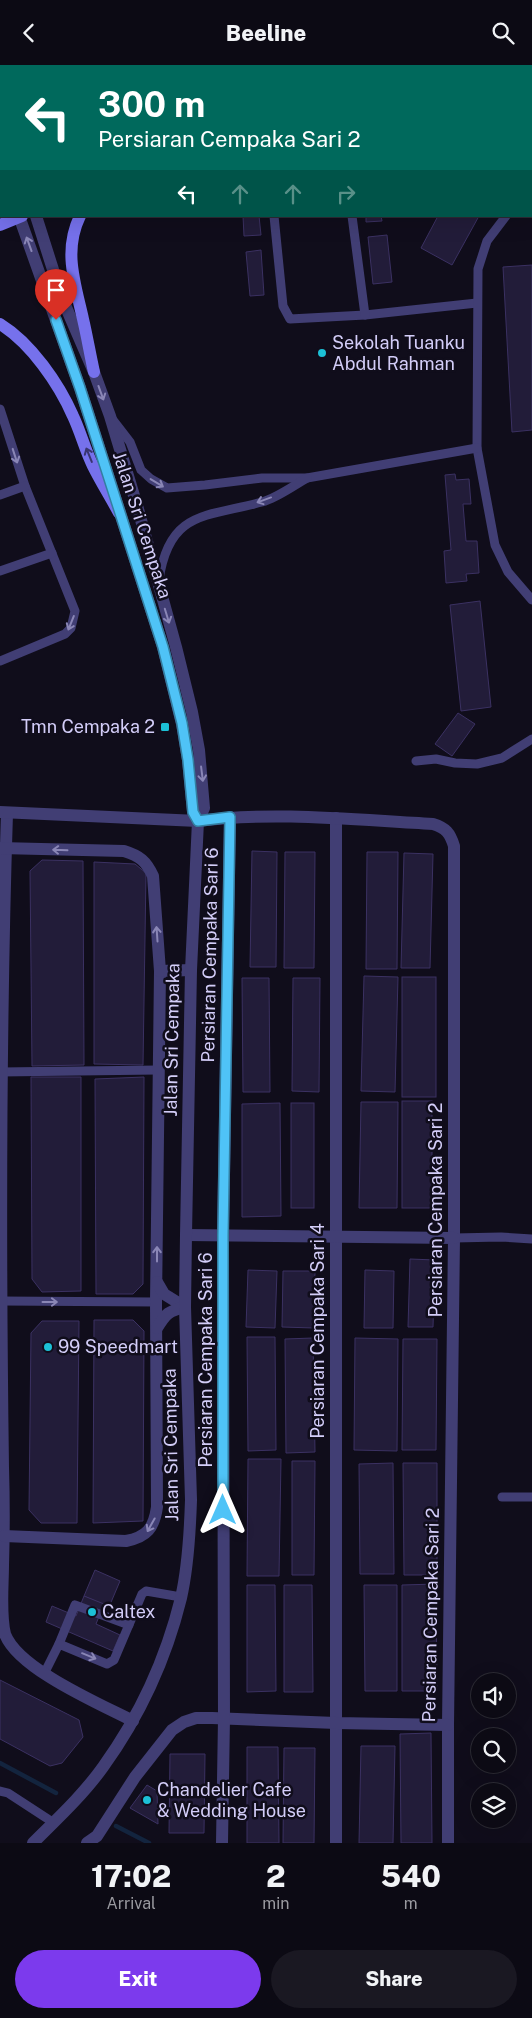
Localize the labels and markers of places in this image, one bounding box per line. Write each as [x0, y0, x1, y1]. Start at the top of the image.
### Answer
pin [35, 269, 77, 320]
place label: Sekolah Tuanku Abdul Rahman [332, 332, 465, 374]
marker: Sekolah Tuanku Abdul Rahman [316, 347, 328, 359]
place label: Tmn Cempaka 2 [21, 716, 155, 737]
marker: Tmn Cempaka 2 [159, 721, 171, 733]
place label: 99 Speedmart [58, 1336, 178, 1357]
marker: 99 Speedmart [42, 1341, 54, 1353]
place label: Caltex [102, 1601, 155, 1622]
marker: Caltex [86, 1606, 98, 1618]
place label: Chandelier Cafe & Wedding House [157, 1779, 306, 1821]
marker: Chandelier Cafe & Wedding House [141, 1794, 153, 1806]

